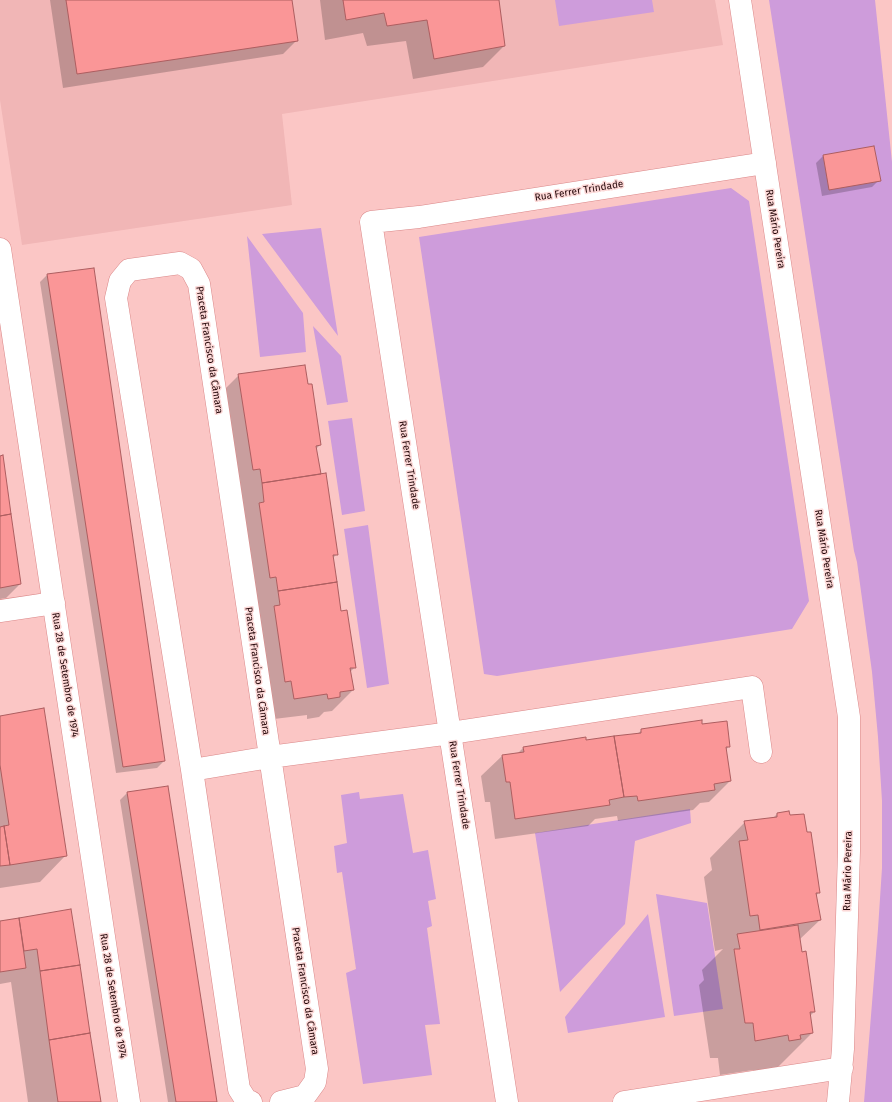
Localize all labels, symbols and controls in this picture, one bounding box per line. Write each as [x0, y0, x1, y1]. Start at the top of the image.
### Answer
street label: Rua Ferrer Trindade [534, 178, 624, 204]
street label: Rua Mário Pereira [763, 189, 787, 269]
street label: Praceta Francisco da Câmara [193, 285, 225, 415]
street label: Rua Ferrer Trindade [396, 420, 422, 510]
street label: Rua Mário Pereira [812, 509, 836, 589]
street label: Praceta Francisco da Câmara [242, 606, 272, 736]
street label: Rua 28 de Setembro de 1974 [49, 612, 81, 738]
street label: Rua Ferrer Trindade [446, 740, 472, 830]
street label: Rua Mário Pereira [841, 831, 855, 911]
street label: Praceta Francisco da Câmara [289, 926, 321, 1056]
street label: Rua 28 de Setembro de 1974 [97, 933, 129, 1059]

